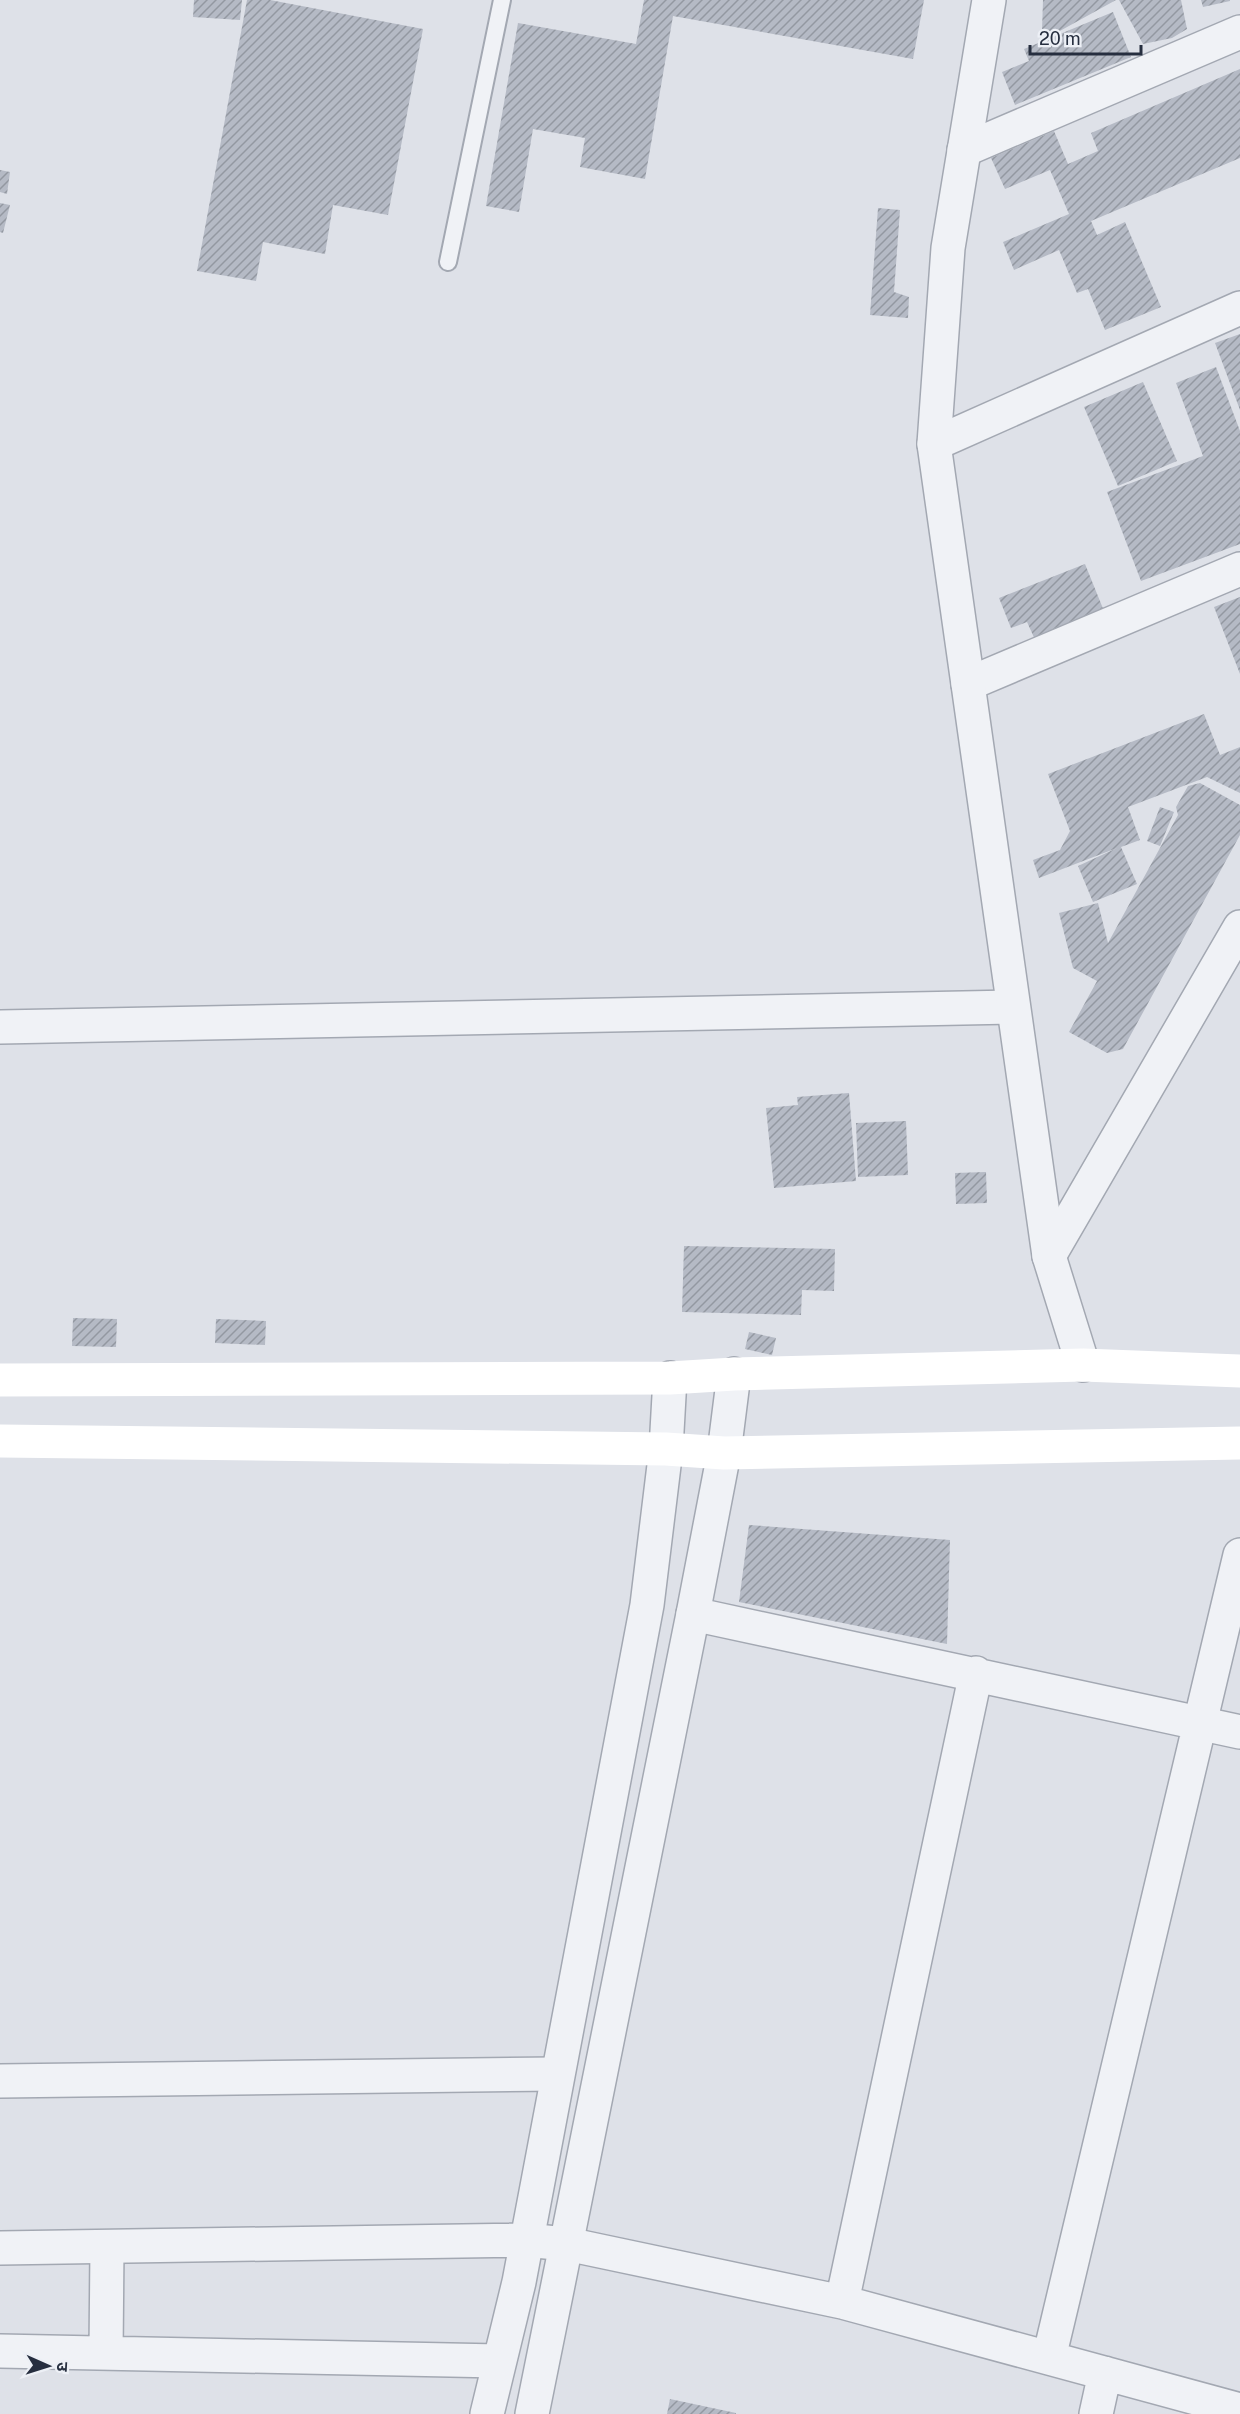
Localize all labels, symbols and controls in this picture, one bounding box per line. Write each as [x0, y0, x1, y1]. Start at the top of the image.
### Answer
scale bar [1030, 18, 1141, 56]
text: 20 m [1039, 28, 1081, 49]
north arrow [18, 2336, 78, 2396]
text: उ [53, 2362, 72, 2373]

